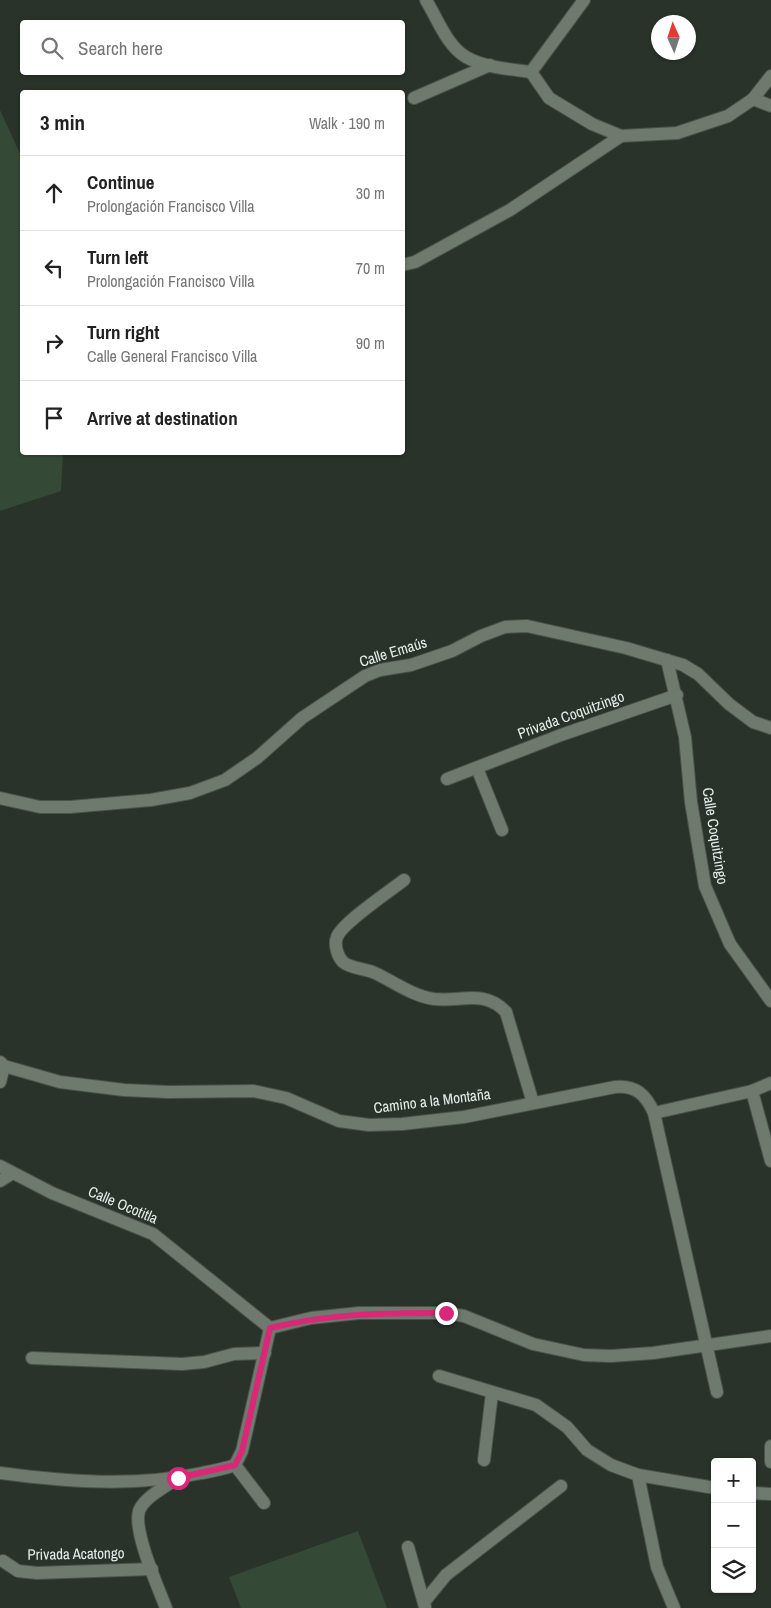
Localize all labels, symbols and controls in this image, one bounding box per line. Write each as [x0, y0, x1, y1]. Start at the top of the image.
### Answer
north arrow [651, 15, 696, 60]
search box [20, 20, 405, 75]
icon: search [38, 34, 66, 62]
text: Search here [78, 35, 163, 61]
text: 3 min [40, 108, 85, 137]
text: Walk · 190 m [309, 112, 385, 134]
text: Continue [87, 169, 155, 195]
icon: ahead [40, 179, 68, 207]
text: 30 m [356, 182, 385, 204]
text: Prolongación Francisco Villa [87, 195, 255, 217]
text: Turn left [87, 244, 148, 270]
icon: left [40, 254, 68, 282]
text: 70 m [356, 257, 385, 279]
text: Prolongación Francisco Villa [87, 270, 255, 292]
text: Turn right [87, 319, 159, 345]
icon: right [40, 329, 68, 357]
text: 90 m [356, 332, 385, 354]
text: Calle General Francisco Villa [87, 345, 257, 367]
icon: arrive [40, 404, 68, 432]
text: Arrive at destination [87, 405, 238, 431]
street label: Calle Emaús [356, 631, 429, 672]
street label: Privada Coquitzingo [515, 685, 627, 744]
street label: Calle Coquitzingo [697, 786, 734, 886]
street label: Camino a la Montaña [372, 1083, 492, 1118]
street label: Calle Ocotitla [85, 1180, 161, 1229]
route end [435, 1302, 458, 1325]
map controls [711, 1458, 756, 1593]
button: + [711, 1458, 756, 1503]
route start [167, 1467, 190, 1490]
button: − [711, 1503, 756, 1548]
street label: Privada Acatongo [27, 1542, 125, 1565]
button: layers [711, 1548, 756, 1593]

